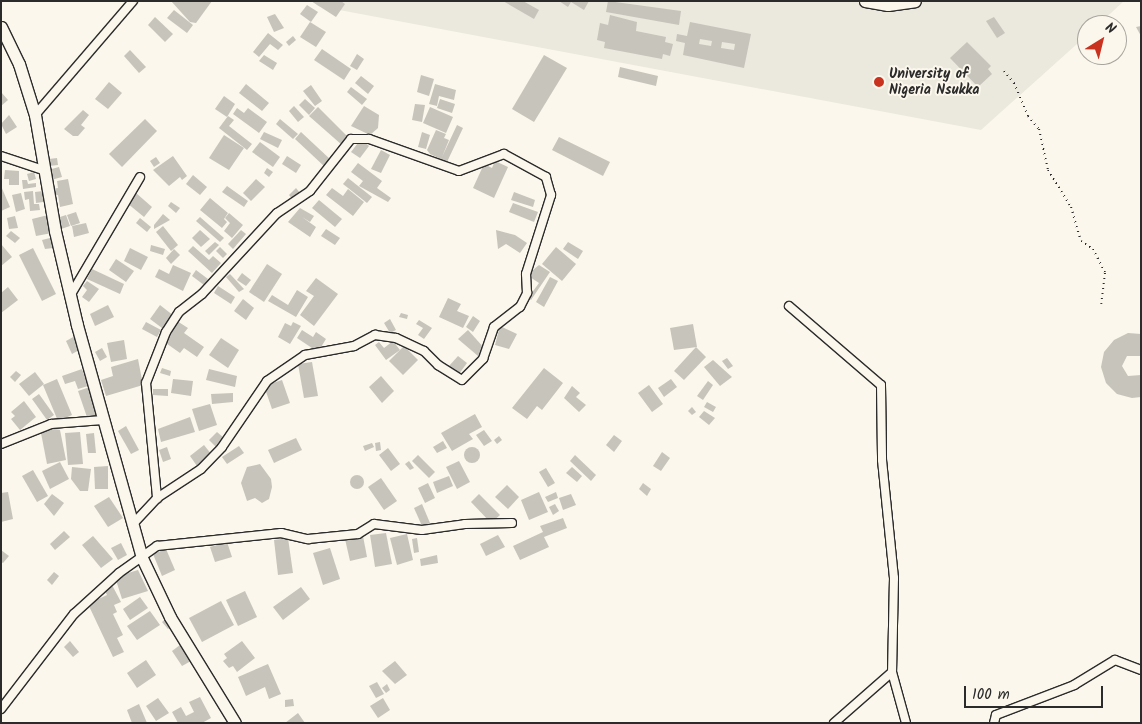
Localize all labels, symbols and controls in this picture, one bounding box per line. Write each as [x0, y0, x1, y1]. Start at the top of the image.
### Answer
north arrow [1077, 15, 1127, 65]
text: N [1100, 17, 1120, 40]
place label: University of Nigeria Nsukka [889, 66, 979, 98]
marker: University of Nigeria Nsukka [873, 76, 885, 88]
scale bar [967, 676, 1106, 708]
text: 100 m [972, 683, 1010, 707]

